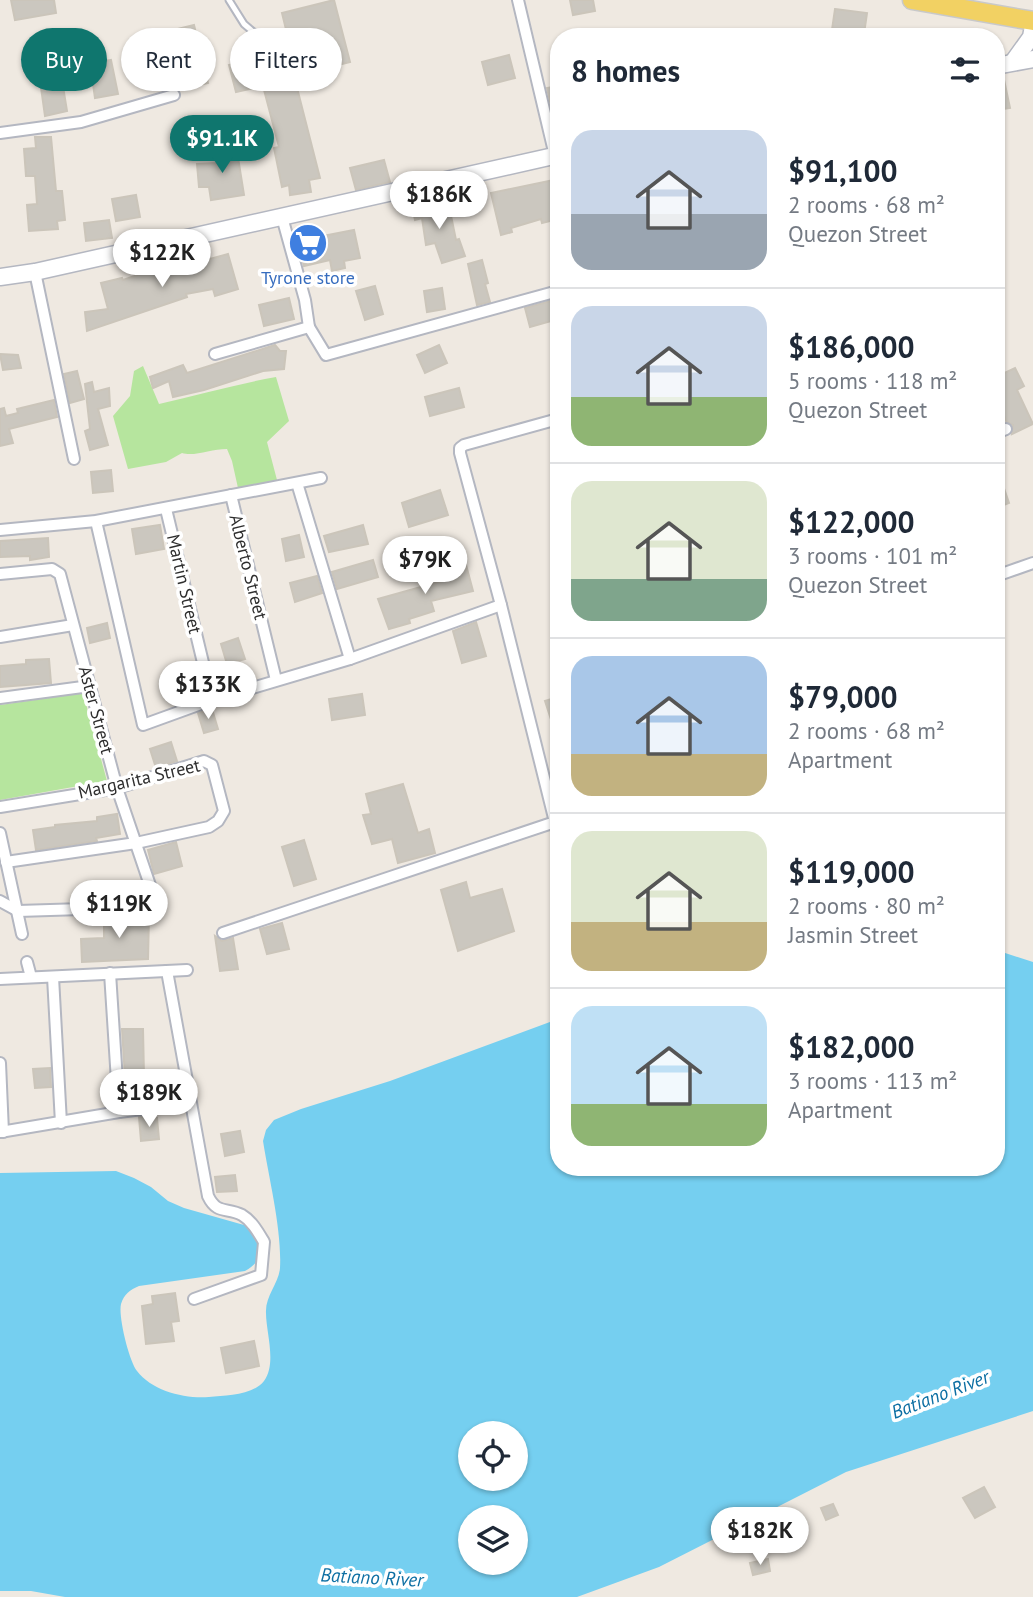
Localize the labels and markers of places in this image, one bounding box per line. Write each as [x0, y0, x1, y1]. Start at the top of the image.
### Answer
pin: $91.1K [165, 116, 279, 175]
pin: $186K [390, 172, 488, 231]
supermarket icon: Tyrone store [287, 222, 329, 264]
pin: $122K [113, 230, 211, 289]
place label: Tyrone store [261, 266, 355, 289]
pin: $79K [384, 536, 466, 596]
pin: $133K [159, 662, 257, 721]
pin: $119K [70, 880, 168, 940]
pin: $189K [100, 1070, 198, 1129]
pin: $182K [711, 1508, 809, 1567]

